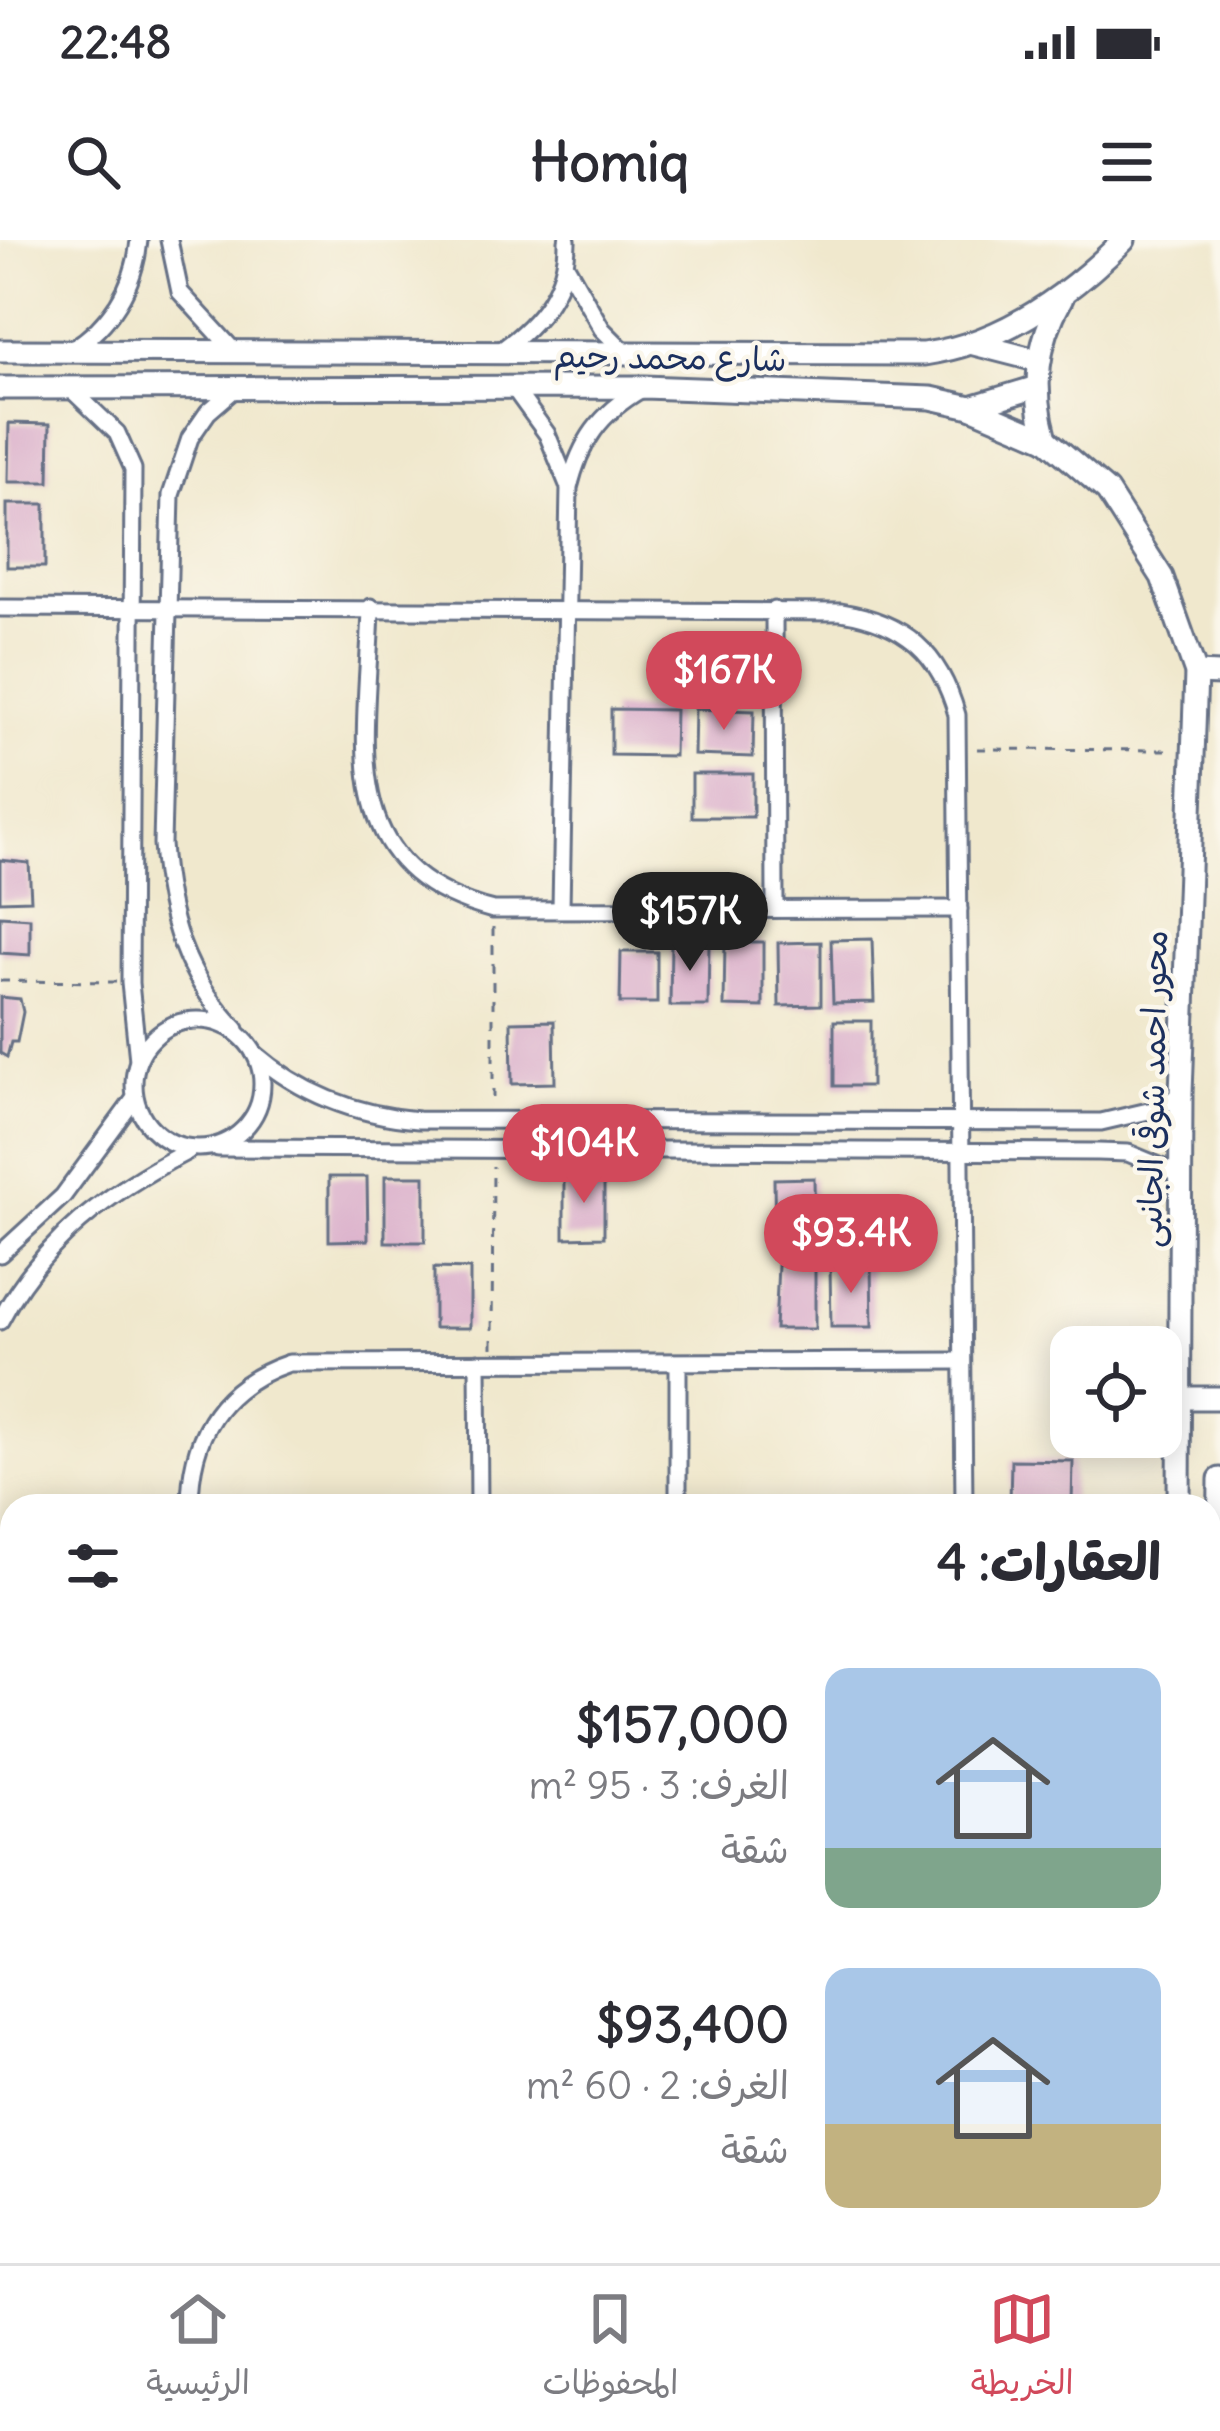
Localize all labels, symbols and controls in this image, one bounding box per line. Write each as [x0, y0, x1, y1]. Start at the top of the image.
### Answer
text: 22:48 [60, 14, 171, 70]
text: Homiq [531, 128, 689, 196]
icon: search [60, 129, 126, 195]
icon: menu [1094, 129, 1160, 195]
street label: شارع محمد رحيم [553, 334, 787, 385]
pin: $167K [640, 631, 808, 733]
text: $167K [673, 645, 775, 694]
pin: $157K [606, 872, 774, 974]
text: $157K [639, 886, 741, 935]
street label: محور احمد شوقى الجانبى [1128, 930, 1177, 1248]
pin: $104K [500, 1104, 668, 1206]
text: $104K [530, 1118, 638, 1167]
pin: $93.4K [753, 1194, 949, 1296]
text: $93.4K [791, 1208, 911, 1257]
map controls [1050, 1326, 1182, 1458]
button: locate [1050, 1326, 1182, 1458]
text: العقارات: 4 [937, 1530, 1161, 1594]
icon: filters [60, 1533, 126, 1599]
text: $157,000 [576, 1692, 789, 1756]
icon: home [921, 1716, 1065, 1860]
text: الغرف: 3 · 95 m² [529, 1761, 789, 1810]
text: شقة [721, 1825, 789, 1874]
text: $93,400 [596, 1992, 789, 2056]
icon: home [921, 2016, 1065, 2160]
text: الغرف: 2 · 60 m² [526, 2061, 789, 2110]
text: شقة [721, 2125, 789, 2174]
tab: الرئيسية [146, 2286, 250, 2412]
tab: المحفوظات [542, 2286, 678, 2412]
tab: الخريطة [971, 2286, 1074, 2412]

